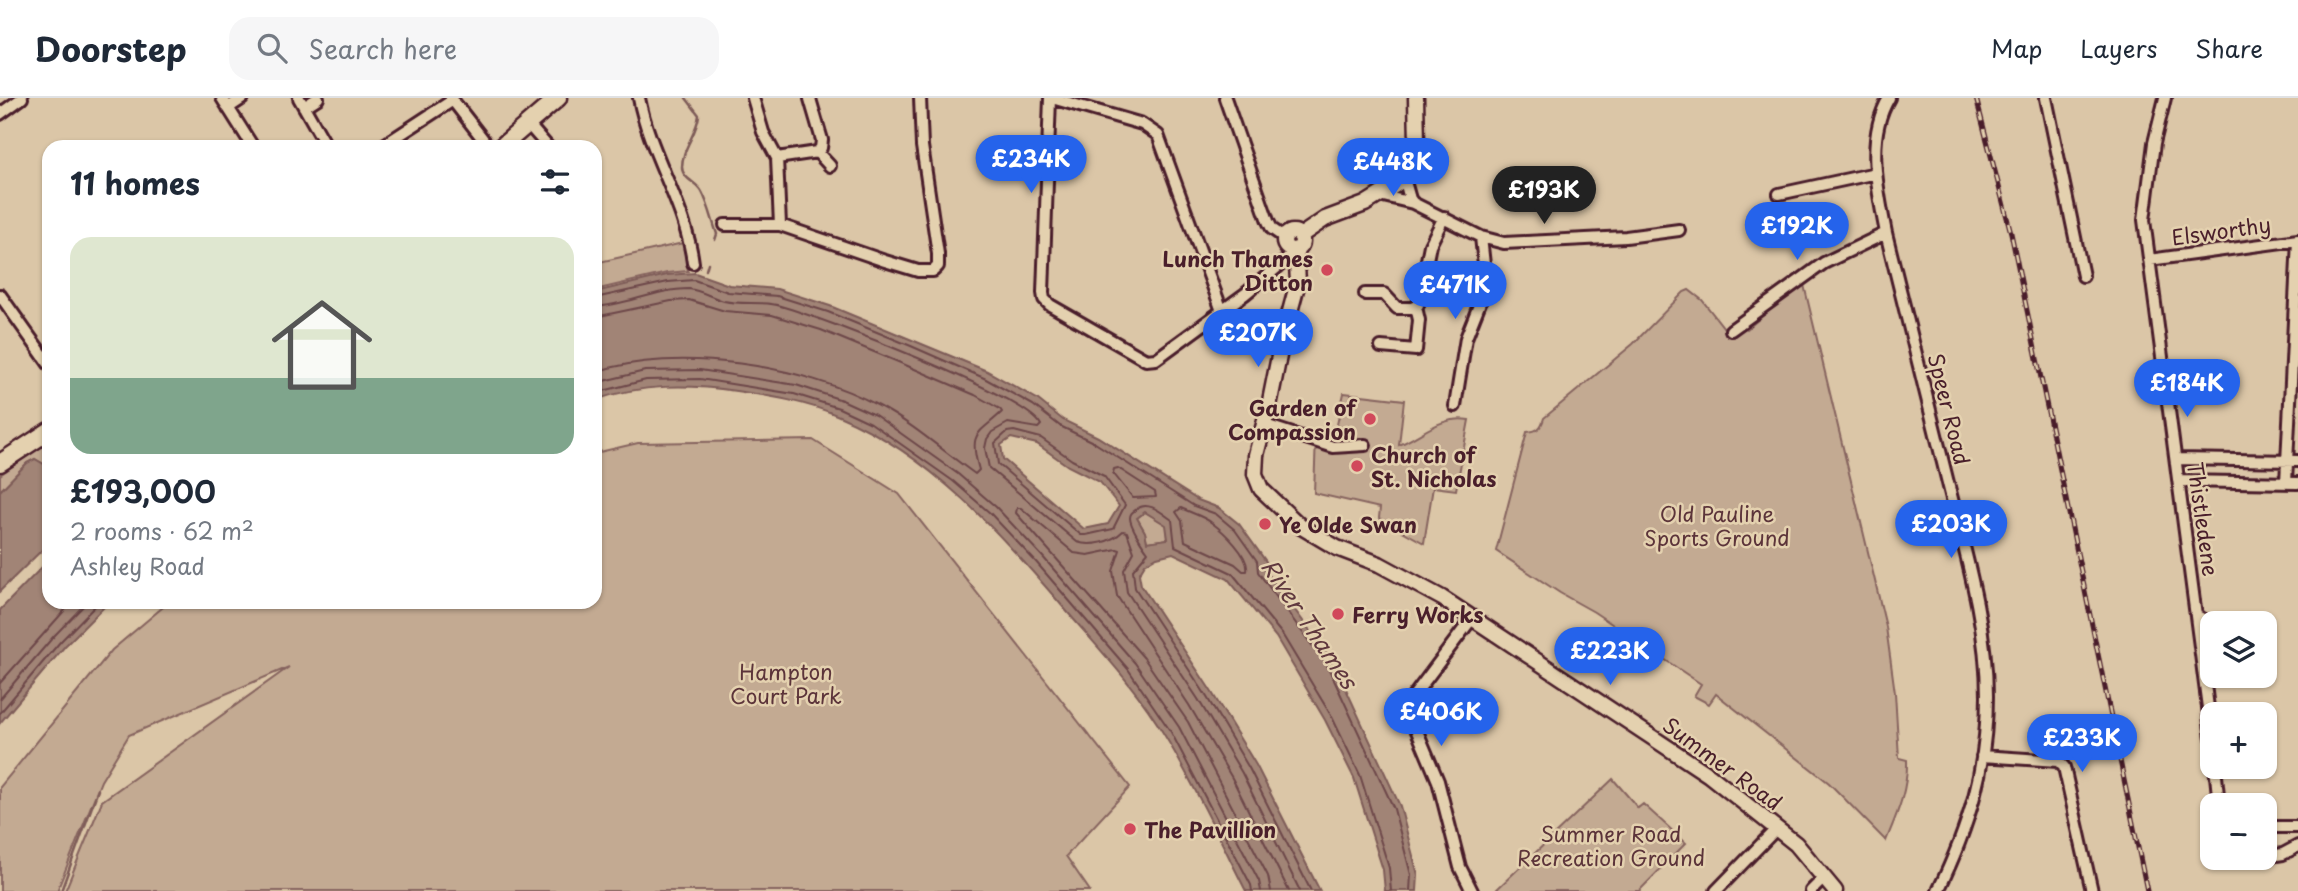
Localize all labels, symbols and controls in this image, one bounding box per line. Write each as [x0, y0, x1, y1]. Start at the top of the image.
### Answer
search box [229, 17, 719, 80]
text: Doorstep [35, 23, 187, 73]
icon: search [253, 29, 291, 67]
text: Search here [309, 29, 457, 68]
text: Map [1991, 30, 2042, 66]
text: Layers [2080, 30, 2157, 66]
text: Share [2195, 30, 2263, 66]
pin: £234K [982, 136, 1080, 195]
pin: £448K [1344, 139, 1442, 198]
text: £234K [992, 140, 1070, 175]
text: £448K [1353, 143, 1433, 178]
text: 11 homes [70, 160, 200, 205]
icon: filters [536, 163, 574, 201]
pin: £193K [1495, 166, 1593, 226]
text: £193K [1508, 171, 1580, 206]
pin: £192K [1748, 202, 1846, 262]
text: £192K [1761, 207, 1833, 242]
street label: Elsworthy [2169, 207, 2273, 253]
place label: Lunch Thames Ditton [1163, 242, 1313, 298]
marker: Lunch Thames Ditton [1319, 262, 1335, 278]
pin: £471K [1406, 262, 1504, 321]
text: £471K [1420, 266, 1490, 301]
icon: home [259, 282, 385, 408]
pin: £207K [1209, 310, 1307, 369]
text: £207K [1219, 314, 1297, 349]
street label: Speer Road [1921, 350, 1979, 468]
pin: £184K [2138, 360, 2236, 419]
text: £184K [2150, 364, 2224, 399]
place label: Garden of Compassion [1228, 391, 1358, 447]
marker: Garden of Compassion [1362, 411, 1378, 427]
place label: Church of St. Nicholas [1371, 438, 1496, 494]
marker: Church of St. Nicholas [1349, 458, 1365, 474]
street label: Thistledene [2180, 460, 2228, 578]
text: £193,000 [70, 468, 216, 513]
park label: Old Pauline Sports Ground [1644, 497, 1790, 553]
pin: £203K [1902, 500, 2000, 560]
text: £203K [1911, 505, 1991, 540]
place label: Ye Olde Swan [1279, 508, 1417, 540]
text: 2 rooms · 62 m² [70, 513, 254, 548]
marker: Ye Olde Swan [1257, 516, 1273, 532]
text: Ashley Road [70, 548, 205, 583]
water label: River Thames [1253, 551, 1368, 697]
place label: Ferry Works [1352, 598, 1484, 630]
marker: Ferry Works [1330, 606, 1346, 622]
map controls [2200, 611, 2277, 870]
button: layers [2200, 611, 2277, 688]
pin: £223K [1561, 628, 1659, 687]
text: £223K [1570, 632, 1650, 667]
park label: Hampton Court Park [730, 655, 842, 711]
pin: £406K [1392, 688, 1490, 748]
text: £406K [1400, 693, 1482, 728]
button: + [2200, 702, 2277, 779]
street label: Summer Road [1657, 709, 1789, 817]
pin: £233K [2033, 714, 2131, 774]
text: £233K [2043, 719, 2121, 754]
button: − [2200, 793, 2277, 870]
place label: The Pavillion [1144, 813, 1276, 845]
park label: Summer Road Recreation Ground [1517, 817, 1705, 873]
marker: The Pavillion [1122, 821, 1138, 837]

